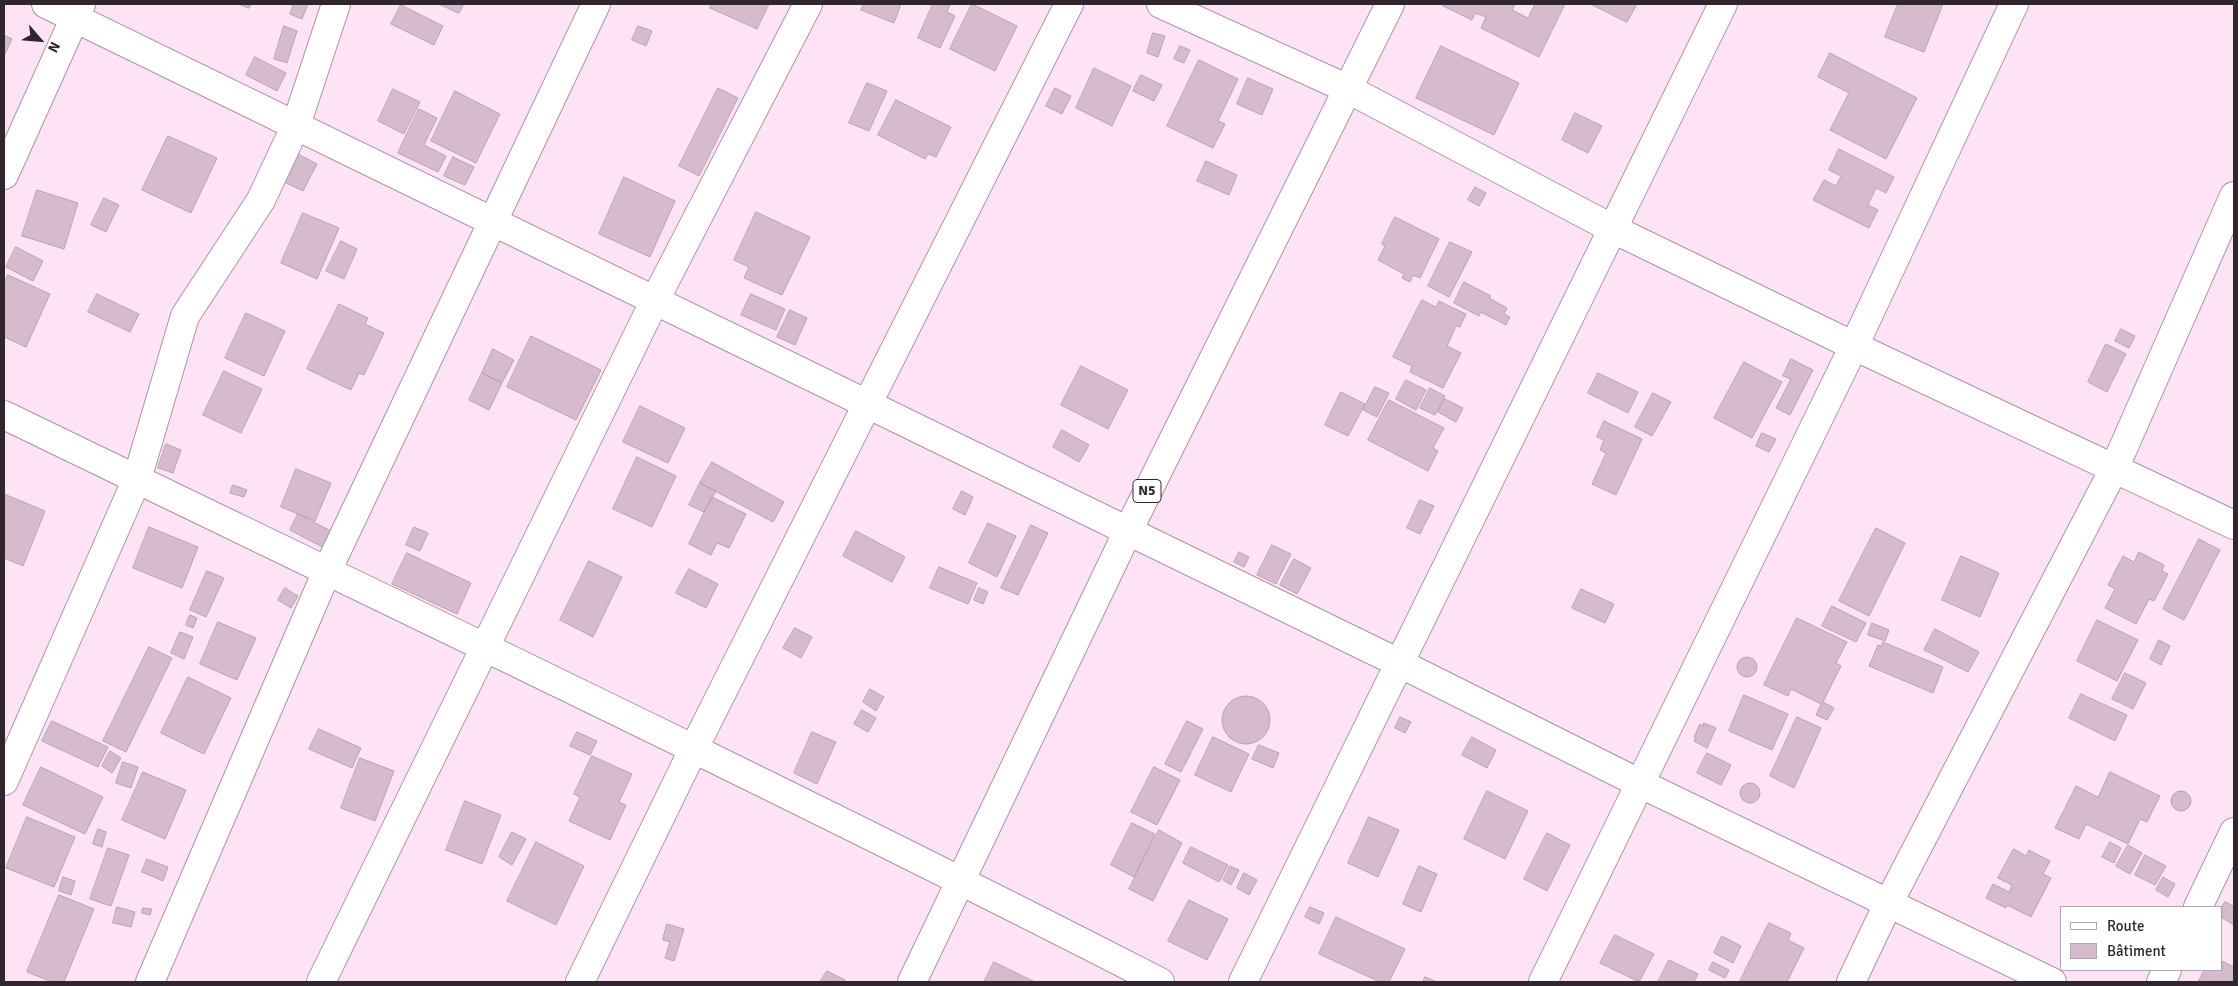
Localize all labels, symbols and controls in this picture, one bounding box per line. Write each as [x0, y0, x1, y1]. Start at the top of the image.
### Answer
north arrow [15, 15, 65, 65]
text: N [44, 39, 64, 55]
road number: N5 [1133, 480, 1161, 502]
legend [2060, 906, 2223, 971]
text: Route [2107, 917, 2144, 935]
text: Bâtiment [2107, 942, 2166, 960]

